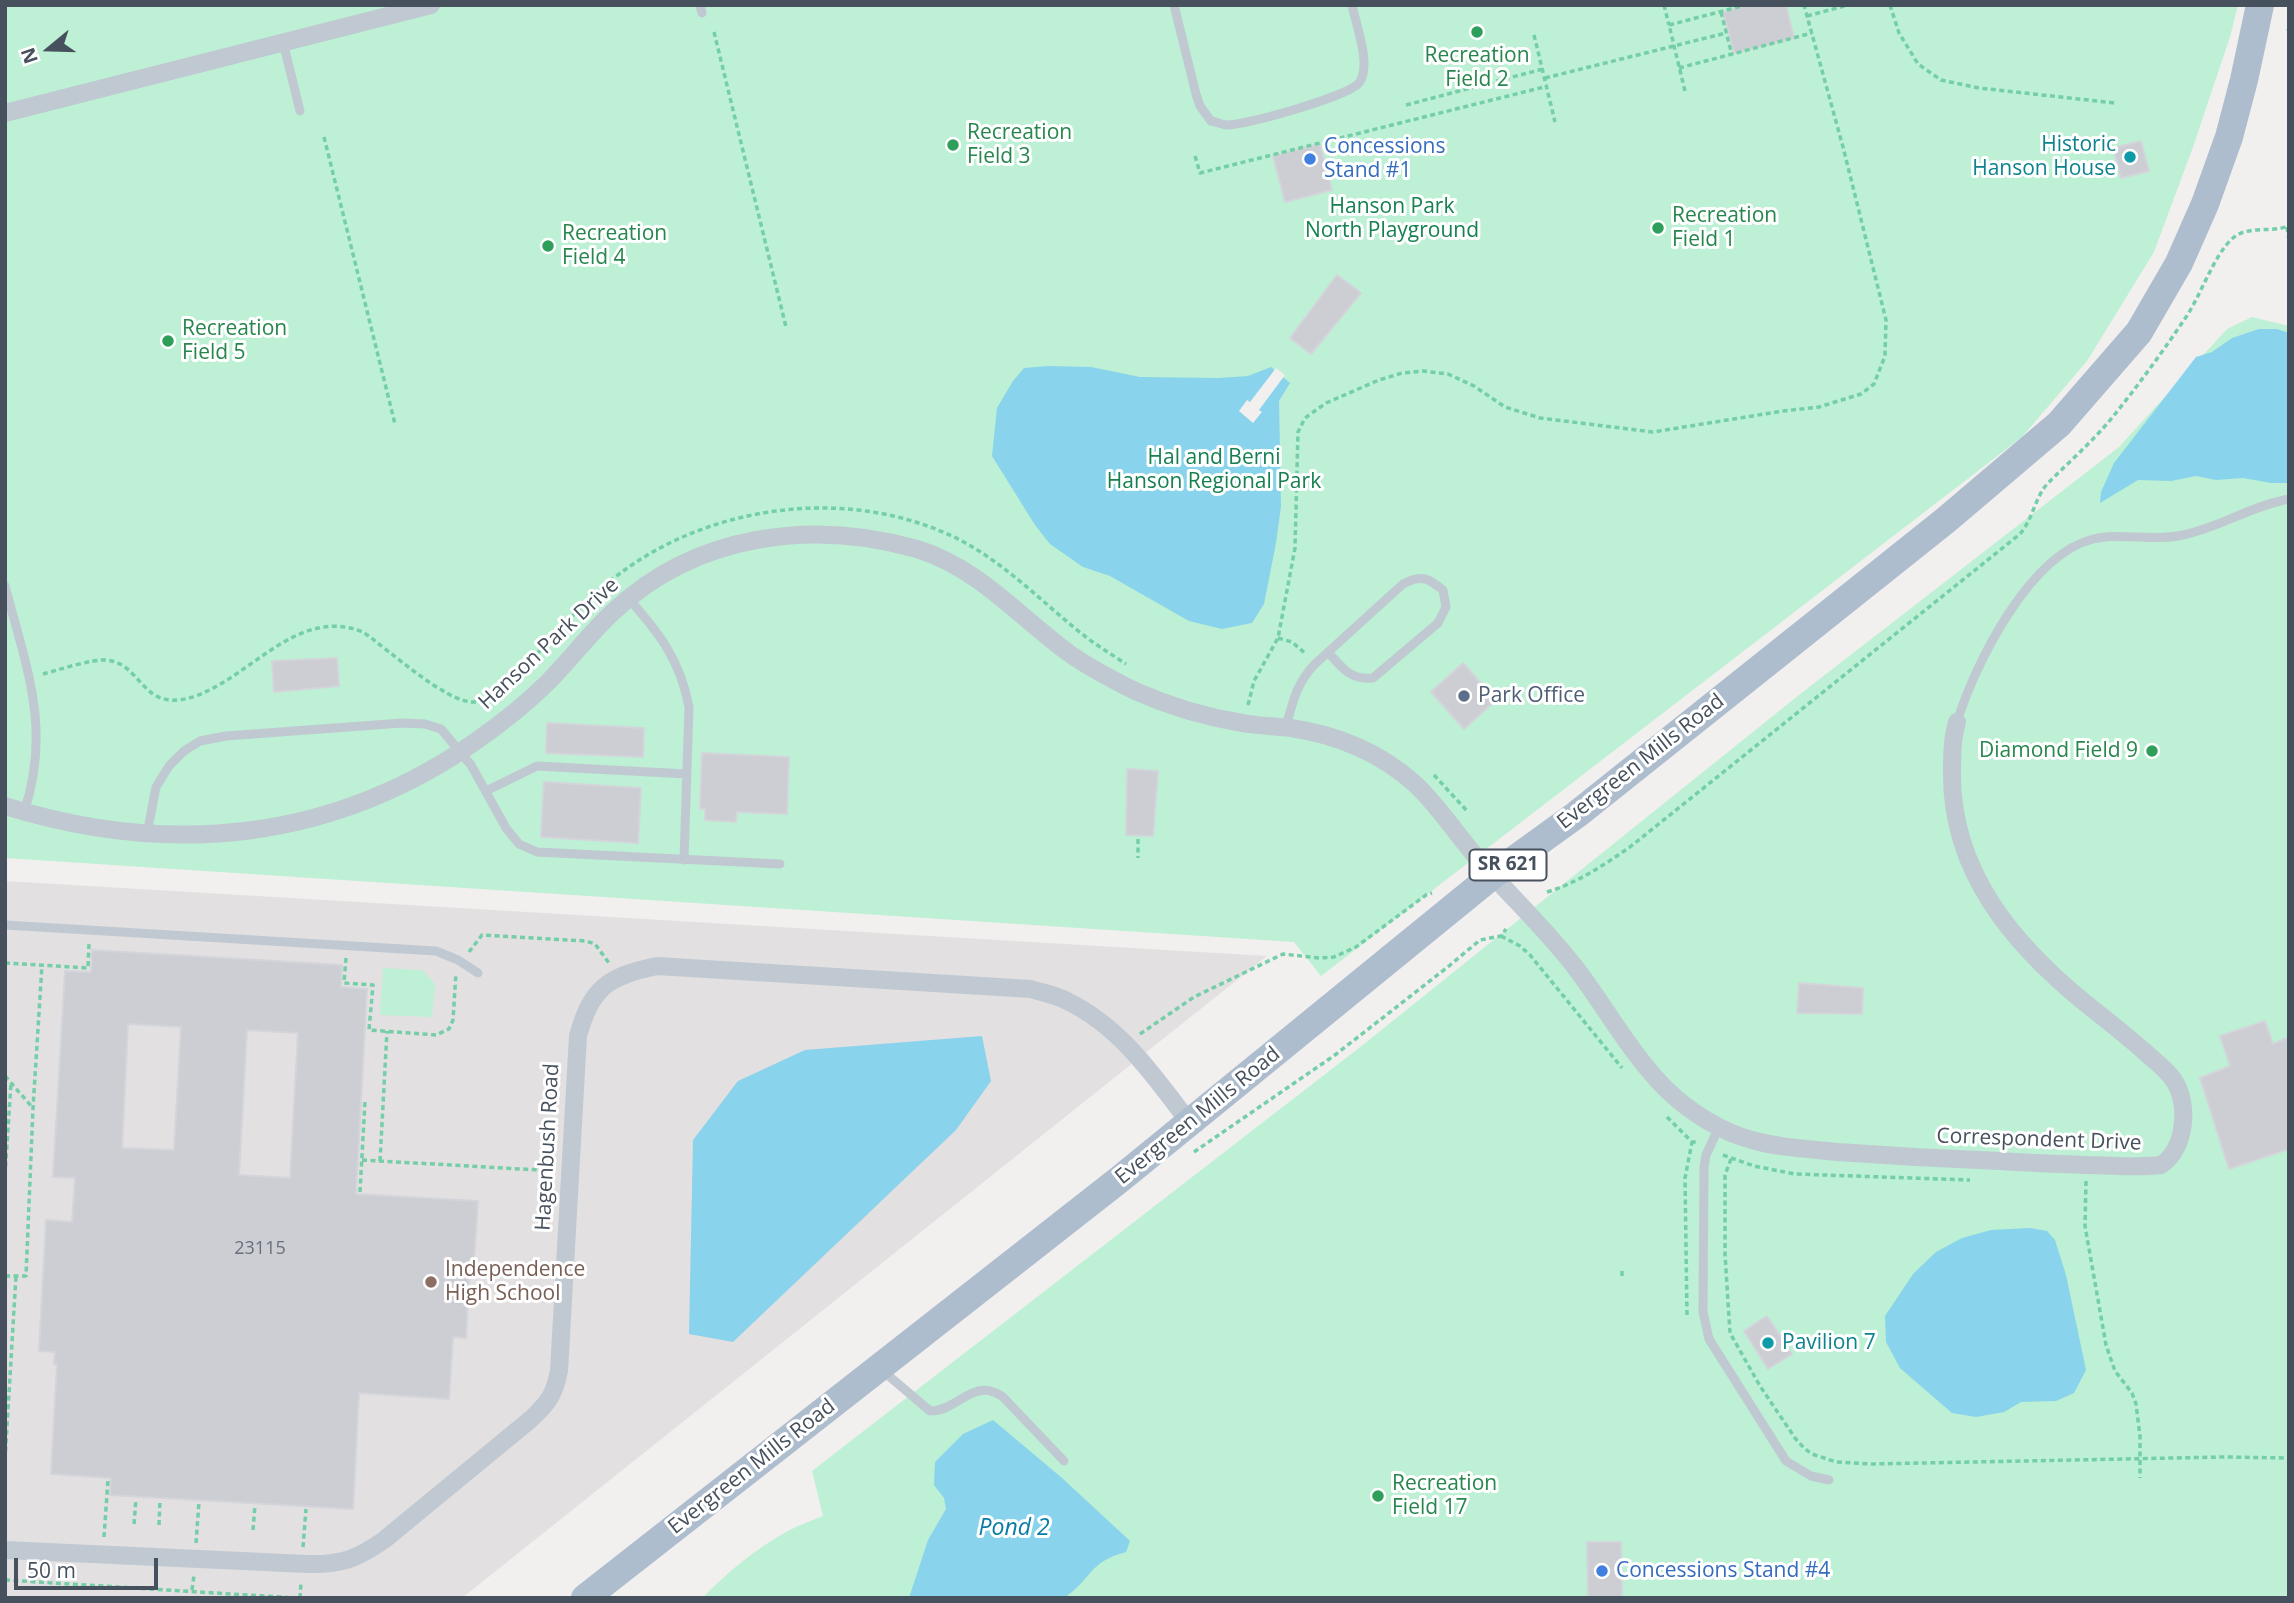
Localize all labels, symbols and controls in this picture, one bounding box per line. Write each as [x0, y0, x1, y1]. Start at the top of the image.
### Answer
north arrow [14, 14, 84, 84]
marker: Recreation Field 2 [1469, 24, 1485, 40]
place label: Recreation Field 2 [1424, 43, 1530, 93]
text: N [14, 44, 44, 67]
place label: Recreation Field 3 [967, 120, 1072, 170]
place label: Historic Hanson House [1972, 132, 2116, 182]
place label: Concessions Stand #1 [1324, 134, 1445, 184]
marker: Recreation Field 3 [945, 137, 961, 153]
marker: Historic Hanson House [2122, 149, 2138, 165]
marker: Concessions Stand #1 [1302, 151, 1318, 167]
park label: Hanson Park North Playground [1305, 194, 1479, 244]
place label: Recreation Field 1 [1672, 203, 1777, 253]
marker: Recreation Field 1 [1650, 220, 1666, 236]
place label: Recreation Field 4 [562, 221, 667, 271]
marker: Recreation Field 4 [540, 238, 556, 254]
place label: Recreation Field 5 [182, 316, 287, 366]
marker: Recreation Field 5 [160, 333, 176, 349]
park label: Hal and Berni Hanson Regional Park [1107, 445, 1321, 495]
street label: Hanson Park Drive [474, 573, 624, 715]
place label: Park Office [1478, 683, 1585, 709]
marker: Park Office [1456, 688, 1472, 704]
street label: Evergreen Mills Road [1553, 689, 1729, 835]
place label: Diamond Field 9 [1979, 738, 2138, 764]
marker: Diamond Field 9 [2144, 743, 2160, 759]
road number: SR 621 [1470, 850, 1546, 880]
street label: Evergreen Mills Road [1110, 1042, 1286, 1190]
street label: Hagenbush Road [531, 1063, 565, 1231]
street label: Correspondent Drive [1936, 1124, 2142, 1156]
house number: 23115 [234, 1238, 286, 1260]
place label: Independence High School [445, 1257, 585, 1307]
marker: Independence High School [423, 1274, 439, 1290]
place label: Pavilion 7 [1782, 1330, 1876, 1356]
marker: Pavilion 7 [1760, 1335, 1776, 1351]
street label: Evergreen Mills Road [664, 1394, 840, 1540]
place label: Recreation Field 17 [1392, 1471, 1497, 1521]
marker: Recreation Field 17 [1370, 1488, 1386, 1504]
water label: Pond 2 [978, 1514, 1050, 1542]
scale bar [18, 1544, 161, 1588]
text: 50 m [27, 1556, 76, 1584]
place label: Concessions Stand #4 [1616, 1558, 1830, 1584]
marker: Concessions Stand #4 [1594, 1563, 1610, 1579]

